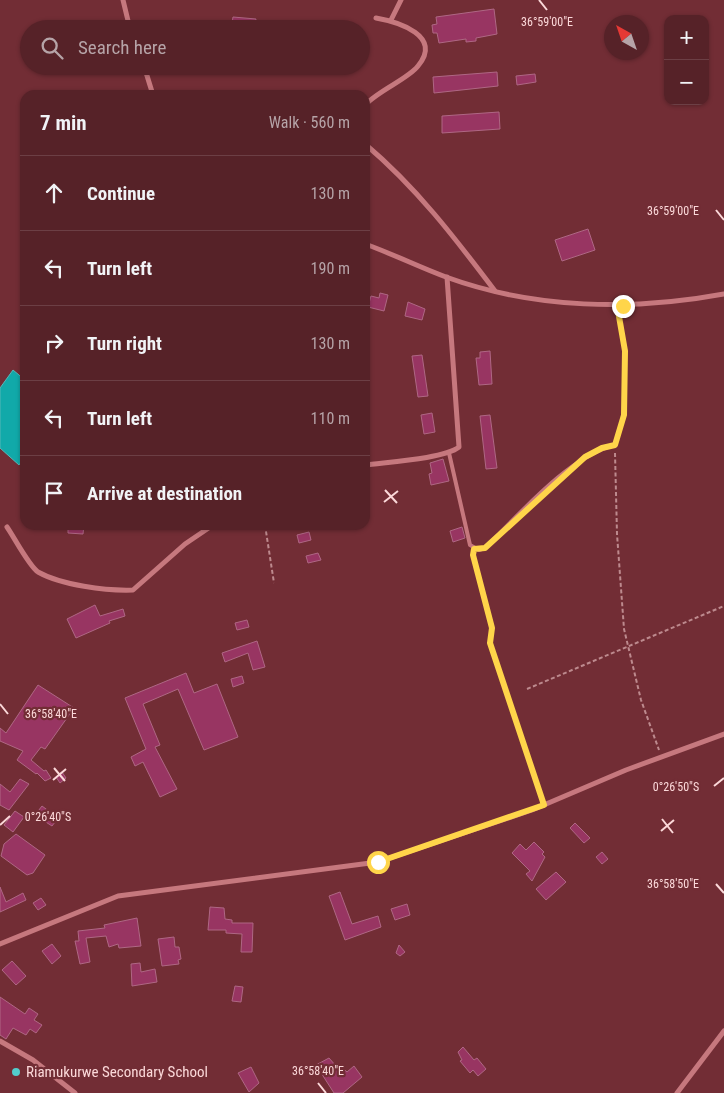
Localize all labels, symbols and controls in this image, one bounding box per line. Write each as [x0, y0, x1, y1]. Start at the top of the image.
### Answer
text: 36°59'00"E [521, 15, 573, 29]
north arrow [604, 15, 649, 60]
map controls [664, 15, 709, 105]
button: + [664, 15, 709, 60]
search box [20, 20, 370, 75]
icon: search [38, 34, 66, 62]
text: Search here [78, 36, 166, 59]
button: − [664, 60, 709, 105]
text: 7 min [40, 111, 87, 135]
text: Walk · 560 m [269, 113, 350, 132]
icon: ahead [40, 179, 68, 207]
text: Continue [87, 182, 155, 205]
text: 130 m [311, 184, 350, 203]
text: 36°59'00"E [647, 204, 699, 218]
icon: left [40, 254, 68, 282]
text: Turn left [87, 257, 152, 280]
text: 190 m [311, 259, 350, 278]
route end [612, 295, 635, 318]
icon: right [40, 329, 68, 357]
text: Turn right [87, 332, 162, 355]
text: 130 m [311, 334, 350, 353]
icon: left [40, 404, 68, 432]
text: Turn left [87, 407, 152, 430]
text: 110 m [311, 409, 350, 428]
icon: arrive [40, 479, 68, 507]
text: Arrive at destination [87, 482, 242, 505]
text: 36°58'40"E [25, 707, 77, 721]
text: 0°26'50"S [653, 780, 699, 794]
text: 0°26'40"S [25, 810, 71, 824]
route start [367, 851, 390, 874]
text: 36°58'50"E [647, 877, 699, 891]
place label: Riamukurwe Secondary School [26, 1063, 208, 1081]
text: 36°58'40"E [292, 1064, 344, 1078]
marker: Riamukurwe Secondary School [10, 1066, 22, 1078]

